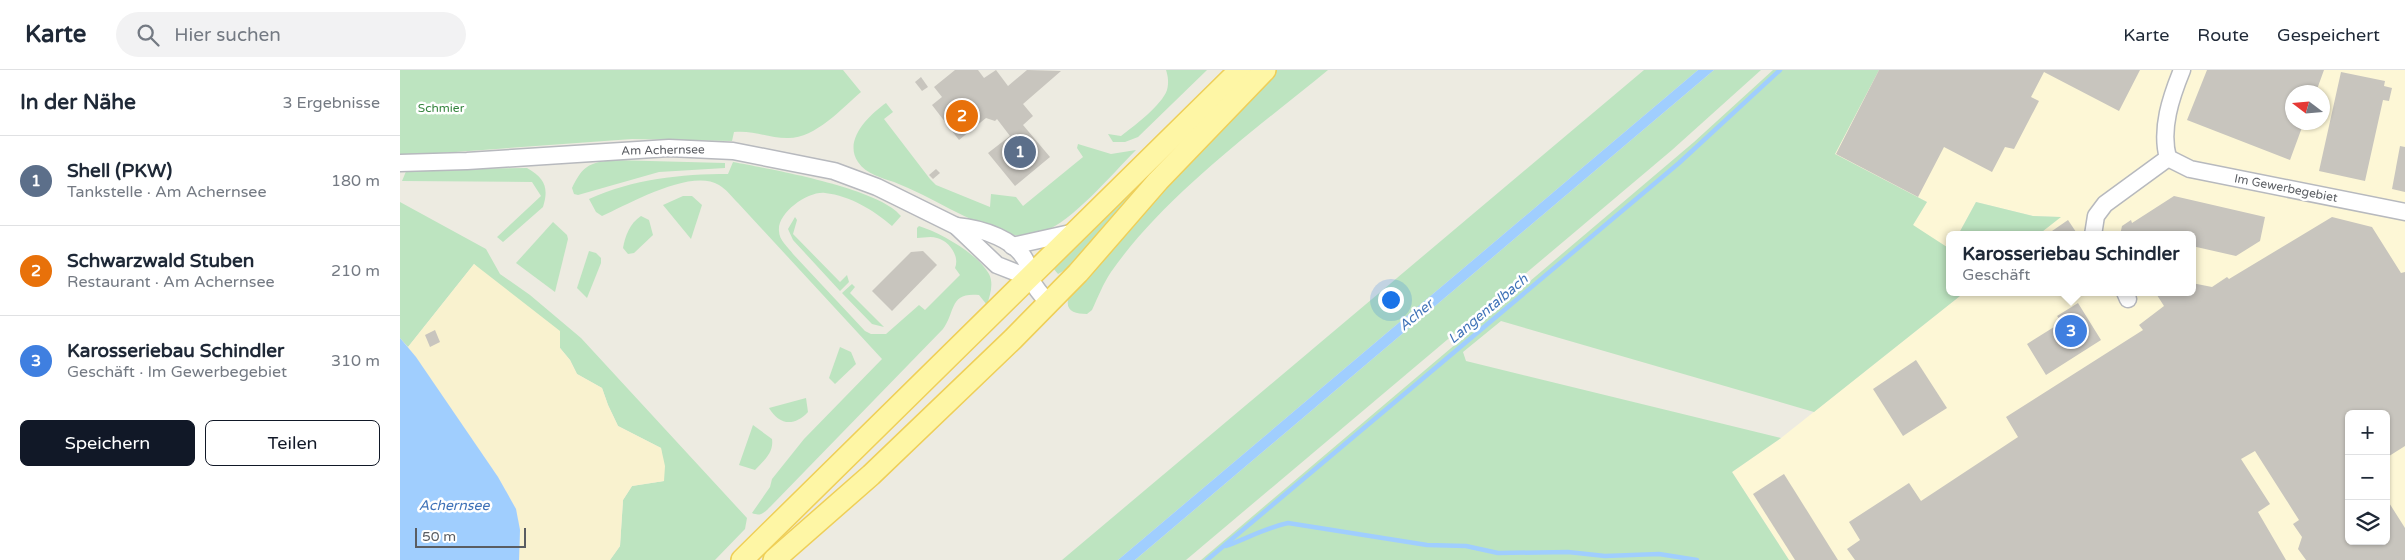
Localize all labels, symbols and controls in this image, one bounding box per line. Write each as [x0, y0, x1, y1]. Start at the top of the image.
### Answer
search box [116, 12, 466, 57]
text: Karte [25, 20, 86, 49]
icon: search [134, 21, 162, 49]
text: Hier suchen [174, 24, 281, 46]
text: Karte [2123, 24, 2169, 46]
text: Route [2197, 24, 2249, 46]
text: Gespeichert [2277, 24, 2380, 46]
north arrow [2285, 85, 2330, 130]
text: In der Nähe [20, 90, 136, 115]
text: 3 Ergebnisse [282, 93, 380, 113]
pin: 2 [946, 97, 978, 135]
park label: Schmier [418, 101, 465, 115]
pin: 1 [1004, 133, 1036, 171]
street label: Am Achernsee [621, 142, 705, 158]
text: Shell (PKW) [67, 160, 172, 182]
text: 1 [31, 171, 41, 191]
text: 180 m [331, 171, 380, 191]
street label: Im Gewerbegebiet [2233, 171, 2339, 205]
text: Tankstelle · Am Achernsee [67, 182, 266, 202]
popup [1946, 231, 2196, 296]
text: Karosseriebau Schindler [1962, 243, 2180, 265]
text: Schwarzwald Stuben [67, 250, 254, 272]
text: 2 [31, 261, 41, 281]
text: 210 m [331, 261, 380, 281]
text: Geschäft [1962, 265, 2030, 285]
water label: Langentalbach [1445, 270, 1532, 347]
text: Restaurant · Am Achernsee [67, 272, 275, 292]
your location [1378, 287, 1404, 313]
water label: Acher [1395, 295, 1438, 334]
pin: 3 [2055, 312, 2087, 350]
text: Karosseriebau Schindler [67, 340, 284, 362]
text: 3 [31, 351, 41, 371]
text: 310 m [331, 351, 380, 371]
text: Geschäft · Im Gewerbegebiet [67, 362, 287, 382]
map controls [2345, 410, 2390, 545]
button: + [2345, 410, 2390, 455]
button: Speichern [20, 420, 195, 466]
button: Teilen [205, 420, 380, 466]
button: − [2345, 455, 2390, 500]
water label: Achernsee [419, 497, 490, 514]
button: layers [2345, 500, 2390, 545]
scale bar [415, 525, 526, 548]
text: 50 m [422, 528, 456, 545]

